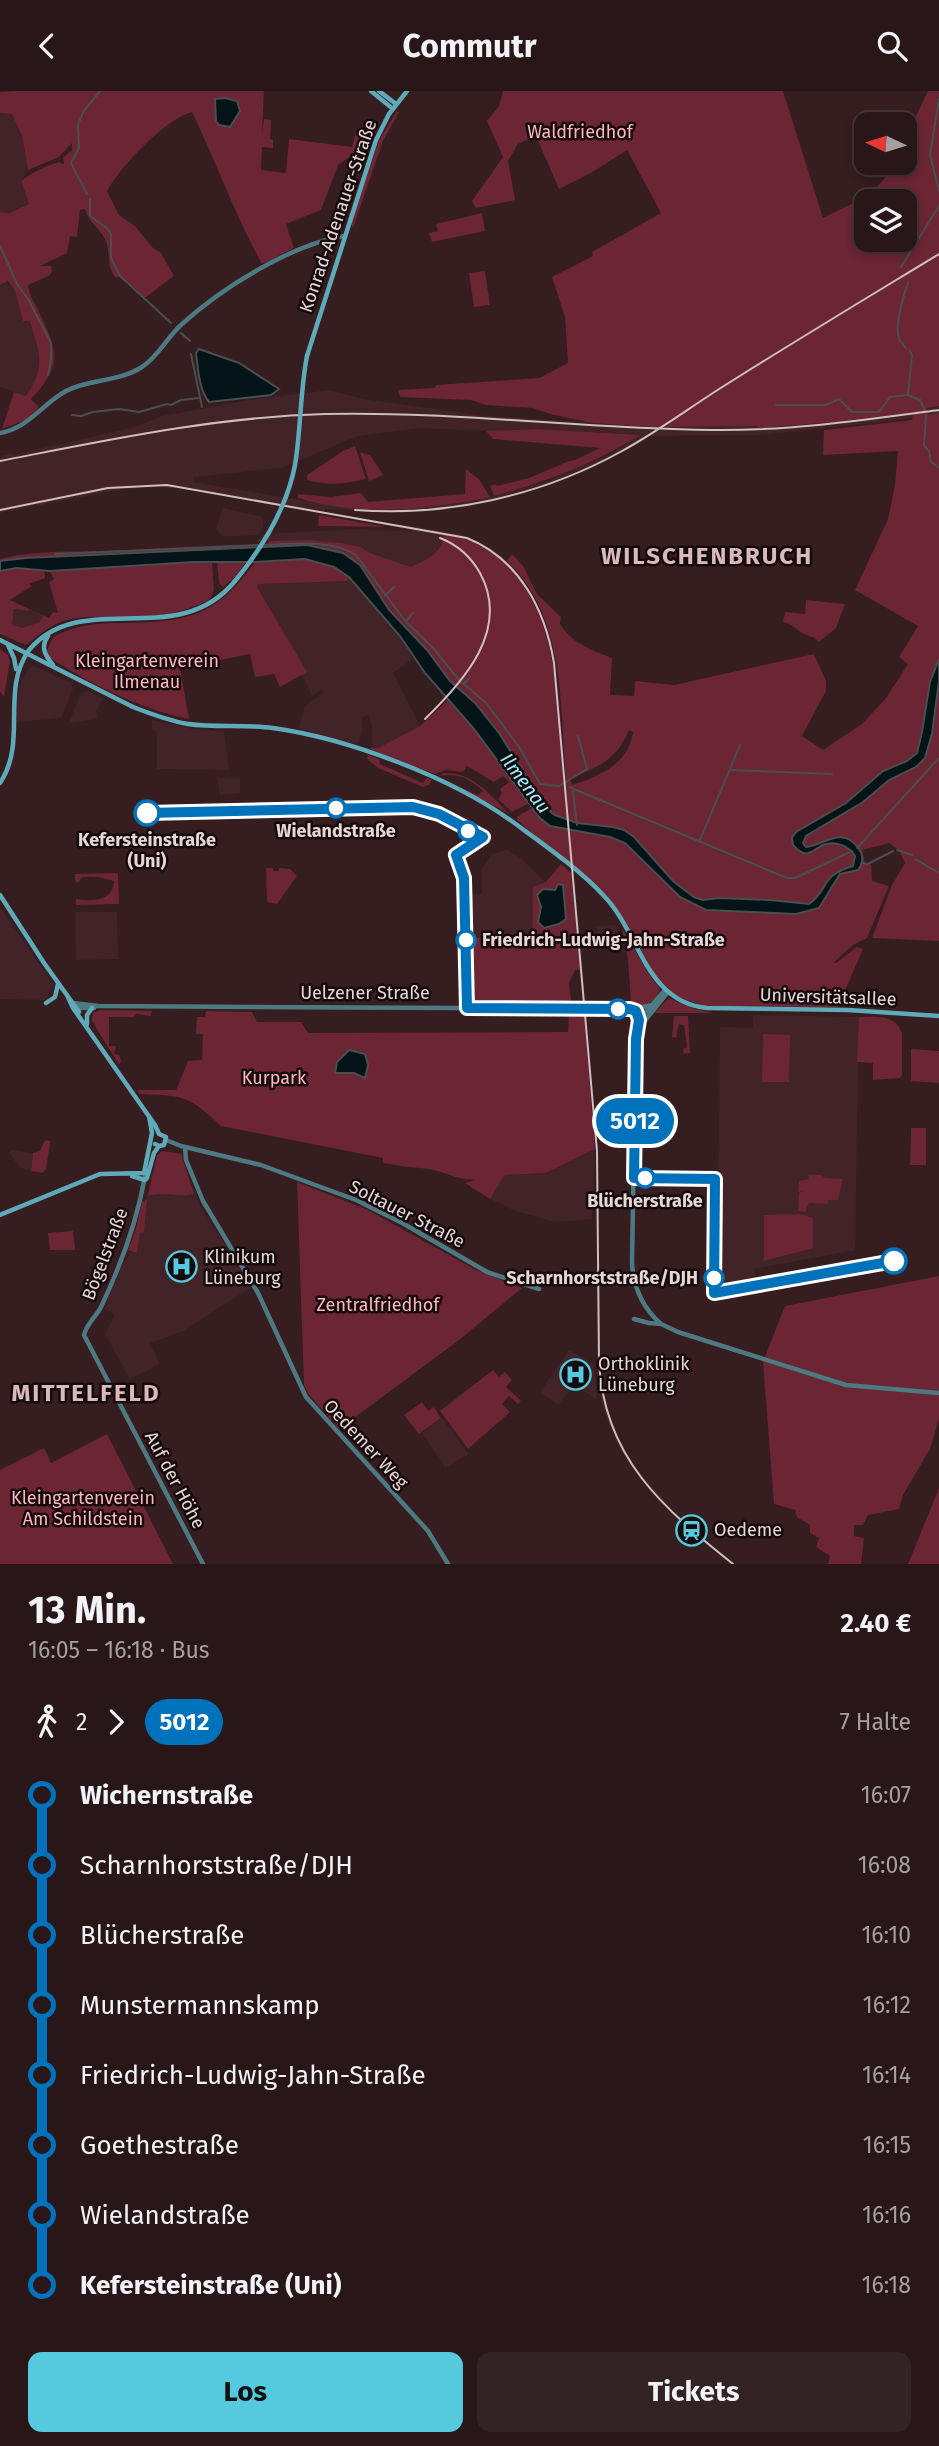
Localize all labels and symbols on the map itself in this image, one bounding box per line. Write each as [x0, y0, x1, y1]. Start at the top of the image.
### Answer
north arrow [854, 112, 917, 175]
street label: Konrad-Adenauer-Straße [295, 117, 381, 315]
park label: Waldfriedhof [527, 121, 635, 143]
district label: WILSCHENBRUCH [601, 542, 813, 570]
park label: Kleingartenverein Ilmenau [75, 650, 219, 693]
water label: Ilmenau [495, 749, 556, 818]
marker: Wielandstraße [326, 798, 346, 818]
marker: Kefersteinstraße (Uni) [134, 800, 160, 826]
place label: Wielandstraße [276, 820, 396, 842]
unlabelled marker [458, 821, 478, 841]
place label: Kefersteinstraße (Uni) [78, 829, 216, 872]
place label: Friedrich-Ludwig-Jahn-Straße [482, 929, 725, 951]
marker: Friedrich-Ludwig-Jahn-Straße [456, 930, 476, 950]
street label: Uelzener Straße [300, 982, 430, 1004]
street label: Universitätsallee [759, 984, 897, 1010]
unlabelled marker [608, 999, 628, 1019]
park label: Kurpark [242, 1067, 307, 1089]
line badge: 5012 [586, 1098, 684, 1144]
marker: Blücherstraße [635, 1168, 655, 1188]
street label: Soltauer Straße [346, 1175, 468, 1253]
place label: Blücherstraße [587, 1190, 703, 1212]
street label: Bögelstraße [77, 1205, 133, 1303]
place label: Klinikum Lüneburg [204, 1246, 281, 1289]
unlabelled marker [881, 1248, 907, 1274]
hospital icon: Klinikum Lüneburg [164, 1250, 198, 1284]
place label: Scharnhorststraße/DJH [506, 1267, 698, 1289]
marker: Scharnhorststraße/DJH [704, 1268, 724, 1288]
park label: Zentralfriedhof [317, 1294, 441, 1316]
place label: Orthoklinik Lüneburg [598, 1353, 690, 1396]
hospital icon: Orthoklinik Lüneburg [558, 1357, 592, 1391]
district label: MITTELFELD [12, 1379, 161, 1407]
street label: Oedemer Weg [319, 1395, 413, 1494]
street label: Auf der Höhe [140, 1428, 210, 1532]
park label: Kleingartenverein Am Schildstein [11, 1487, 155, 1530]
station icon: Oedeme [674, 1513, 708, 1547]
place label: Oedeme [714, 1519, 782, 1541]

